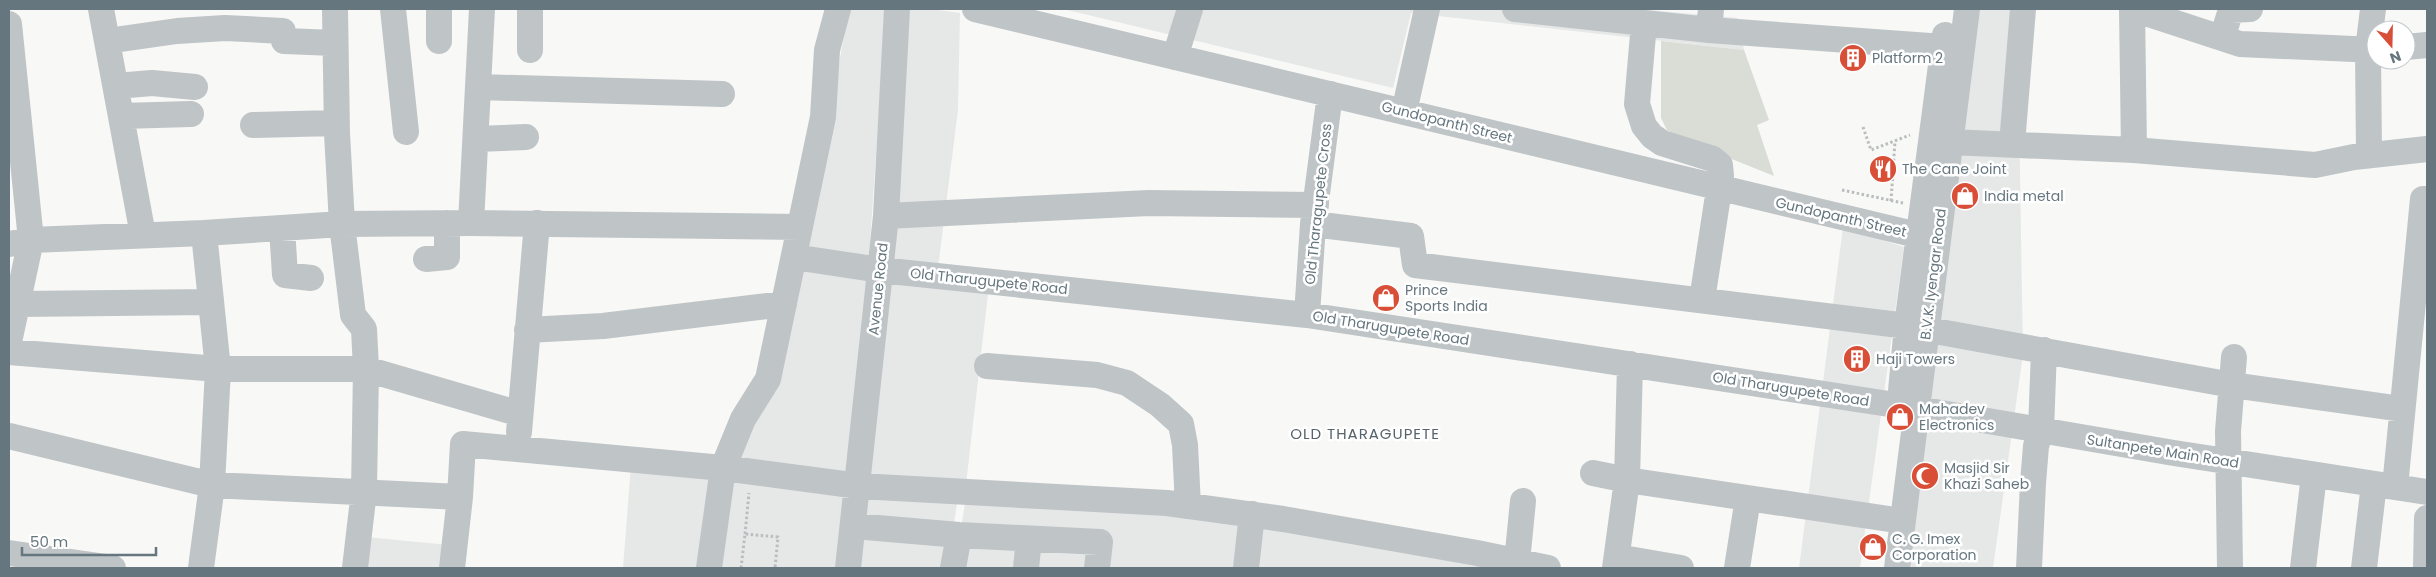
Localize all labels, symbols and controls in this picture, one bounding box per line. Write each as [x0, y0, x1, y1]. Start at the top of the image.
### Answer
north arrow [2366, 20, 2416, 70]
building icon: Platform 2 [1838, 43, 1868, 73]
text: N [2387, 46, 2404, 68]
place label: Platform 2 [1872, 48, 1943, 68]
street label: Gundopanth Street [1380, 96, 1514, 148]
street label: Old Tharagupete Cross [1300, 122, 1336, 286]
restaurant icon: The Cane Joint [1868, 154, 1898, 184]
place label: The Cane Joint [1902, 159, 2006, 179]
shop icon: India metal [1950, 181, 1980, 211]
place label: India metal [1984, 186, 2064, 206]
street label: Gundopanth Street [1774, 192, 1908, 242]
street label: B.V.K. Iyengar Road [1915, 207, 1951, 341]
street label: Avenue Road [863, 242, 893, 336]
street label: Old Tharugupete Road [909, 263, 1069, 299]
place label: Prince Sports India [1405, 280, 1488, 316]
shop icon: Prince Sports India [1371, 283, 1401, 313]
street label: Old Tharugupete Road [1311, 306, 1471, 350]
building icon: Haji Towers [1842, 344, 1872, 374]
place label: Haji Towers [1876, 349, 1955, 369]
street label: Old Tharugupete Road [1711, 367, 1871, 411]
place label: Mahadev Electronics [1919, 399, 1994, 435]
shop icon: Mahadev Electronics [1885, 402, 1915, 432]
district label: OLD THARAGUPETE [1290, 423, 1440, 444]
street label: Sultanpete Main Road [2085, 429, 2241, 473]
place label: Masjid Sir Khazi Saheb [1944, 458, 2029, 494]
mosque icon: Masjid Sir Khazi Saheb [1910, 461, 1940, 491]
scale bar [22, 524, 156, 556]
place label: C. G. Imex Corporation [1892, 529, 1977, 565]
text: 50 m [30, 531, 68, 552]
shop icon: C. G. Imex Corporation [1858, 532, 1888, 562]

